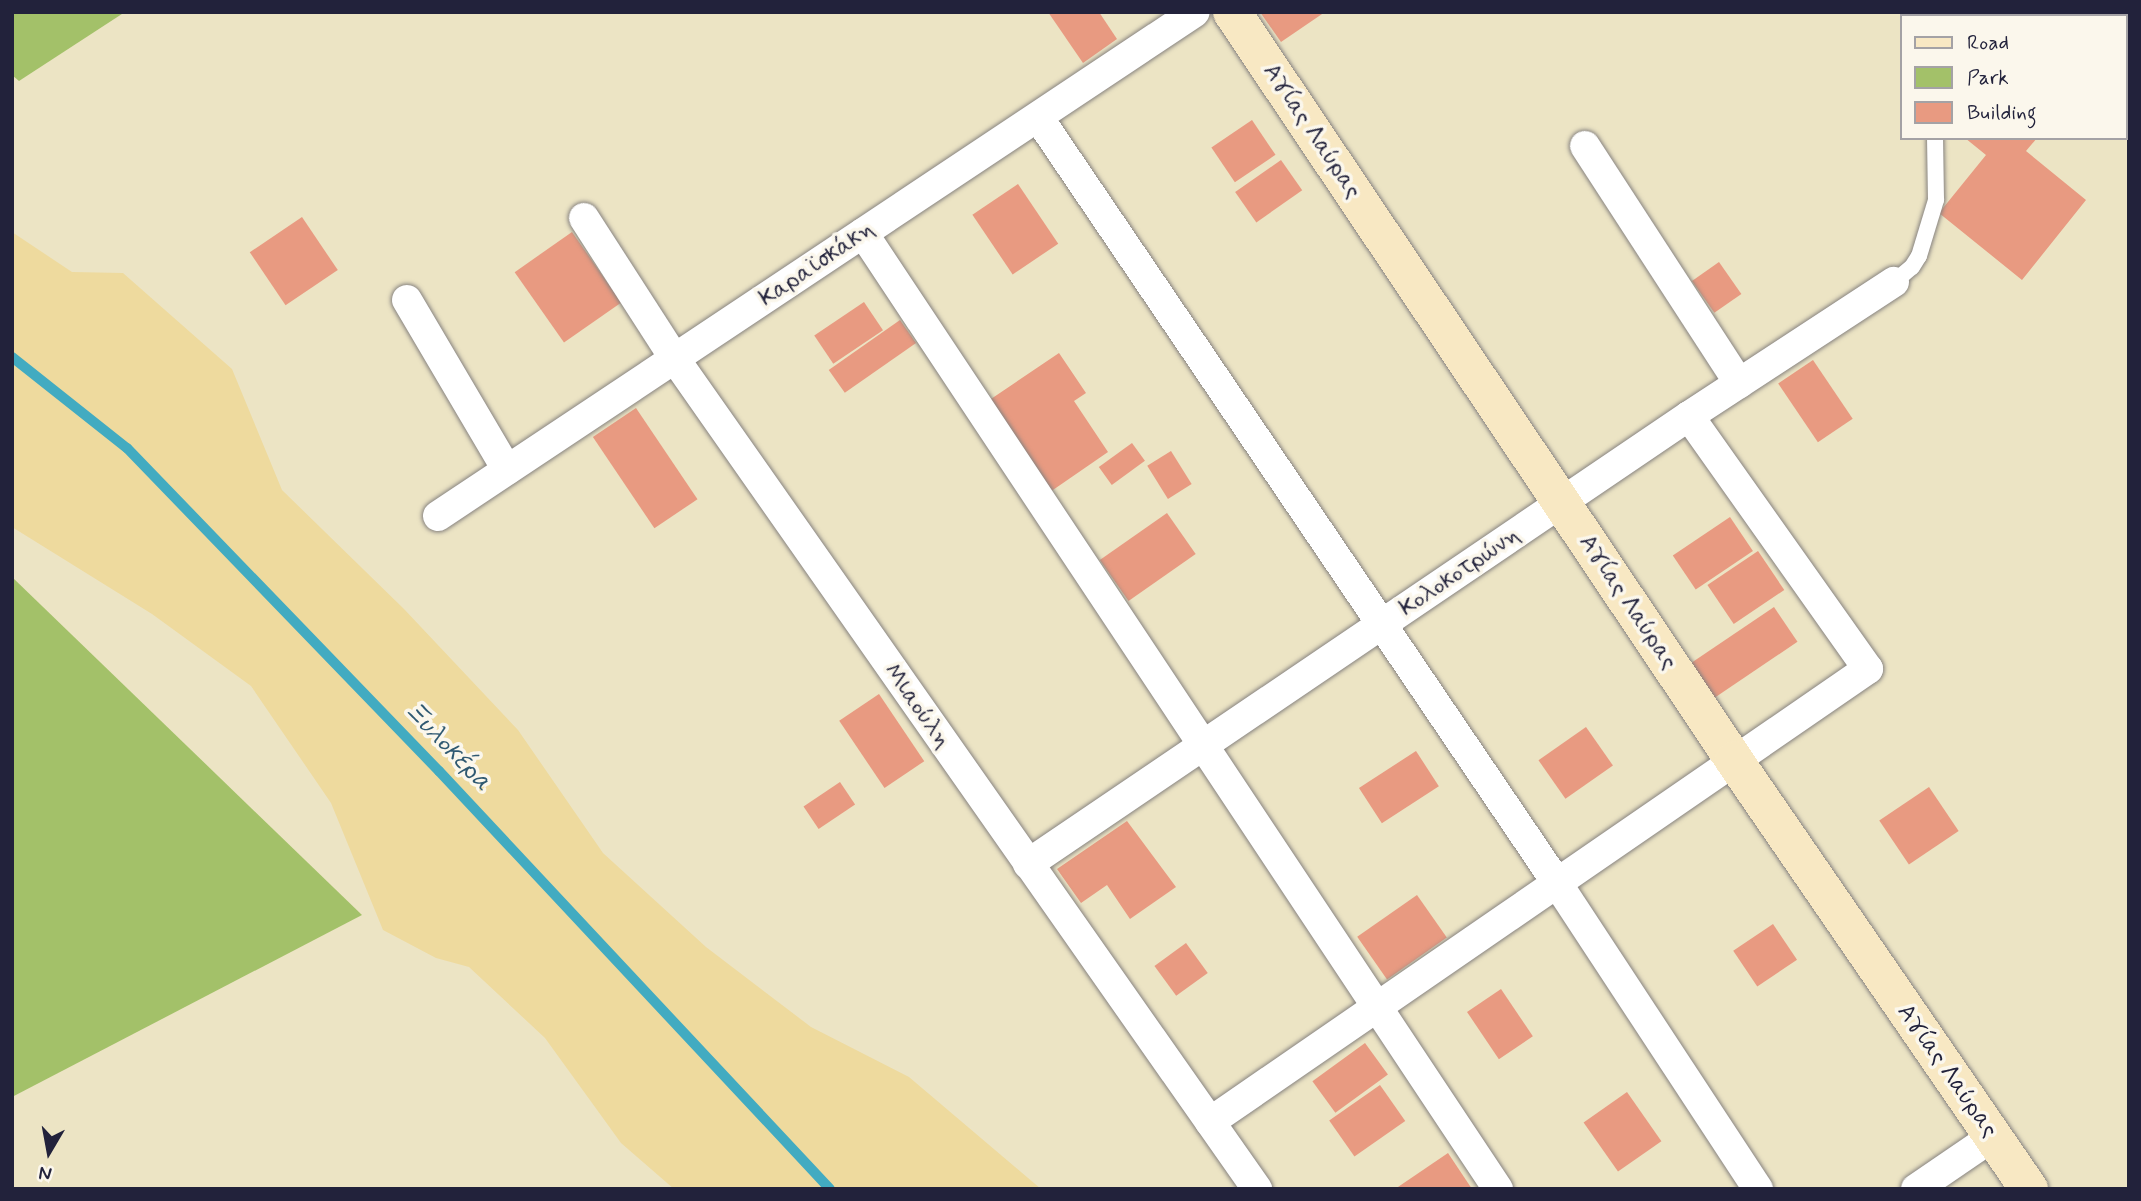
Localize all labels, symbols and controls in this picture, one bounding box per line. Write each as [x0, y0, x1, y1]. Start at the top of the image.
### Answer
legend [1899, 14, 2127, 140]
text: Road [1967, 29, 2009, 57]
street label: Αγίας Λαύρας [1256, 58, 1368, 204]
text: Park [1967, 64, 2009, 92]
text: Building [1967, 99, 2037, 127]
street label: Καραϊσκάκη [754, 215, 880, 313]
street label: Κολοκοτρώνη [1394, 521, 1526, 623]
street label: Αγίας Λαύρας [1572, 529, 1684, 675]
street label: Μιαούλη [877, 658, 957, 754]
water label: Ξυλοκέρα [397, 696, 497, 798]
street label: Αγίας Λαύρας [1890, 999, 2004, 1143]
north arrow [14, 1117, 84, 1187]
text: N [37, 1160, 54, 1187]

